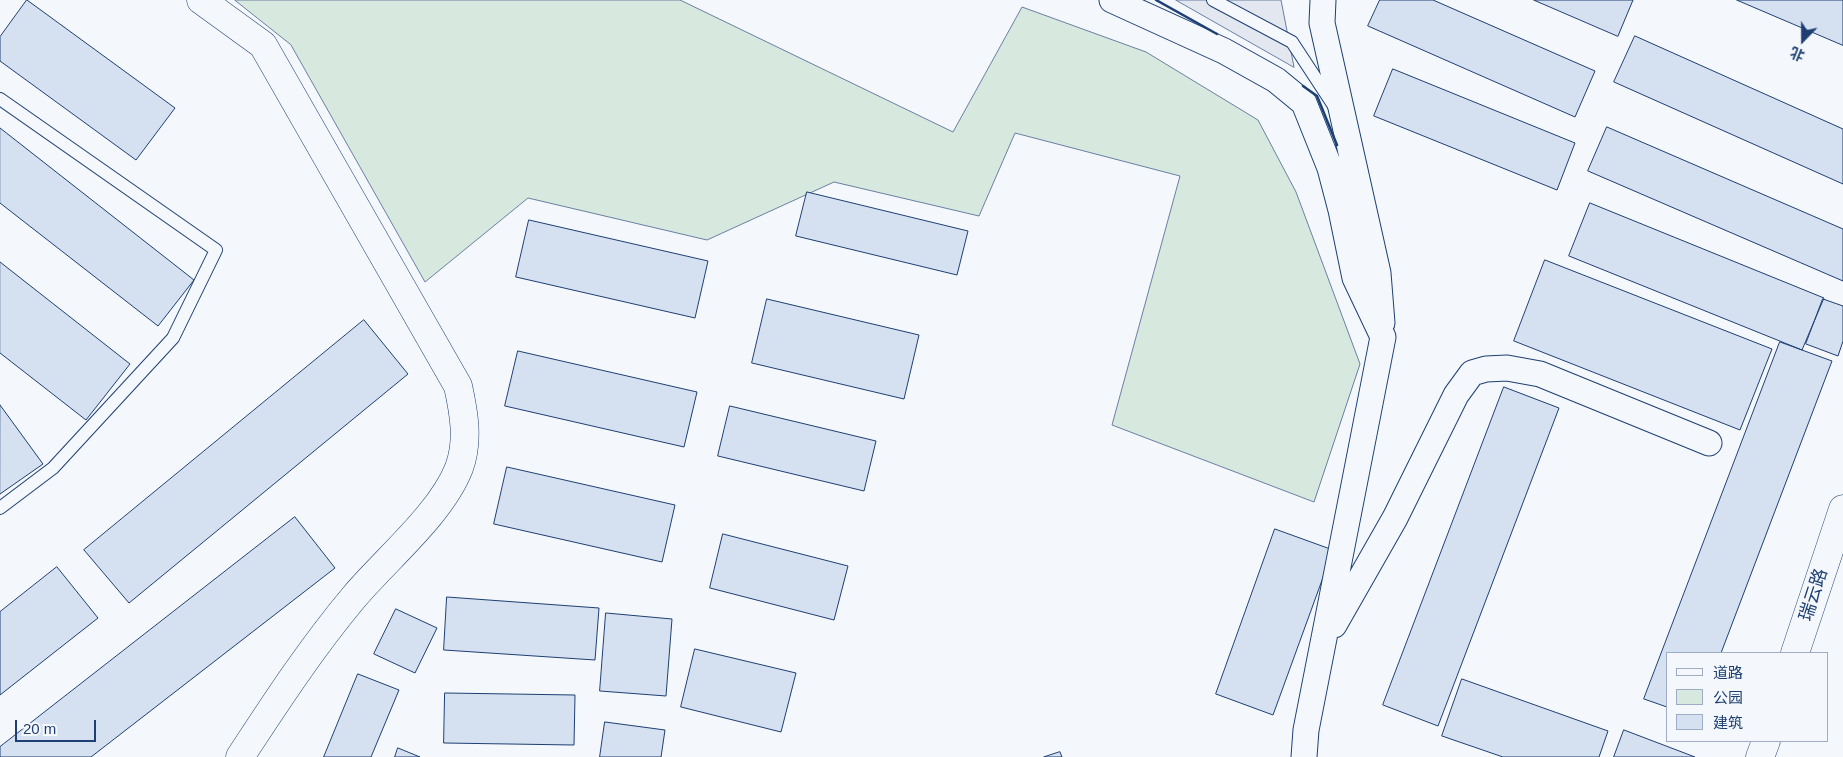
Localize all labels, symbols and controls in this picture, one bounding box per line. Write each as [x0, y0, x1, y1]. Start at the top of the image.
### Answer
north arrow [1778, 15, 1828, 65]
text: 北 [1788, 44, 1807, 64]
street label: 瑞云路 [1795, 566, 1833, 624]
legend [1666, 652, 1828, 742]
text: 道路 [1713, 664, 1743, 681]
text: 公园 [1713, 689, 1743, 706]
scale bar [18, 710, 99, 742]
text: 建筑 [1713, 714, 1743, 731]
text: 20 m [23, 720, 56, 737]

